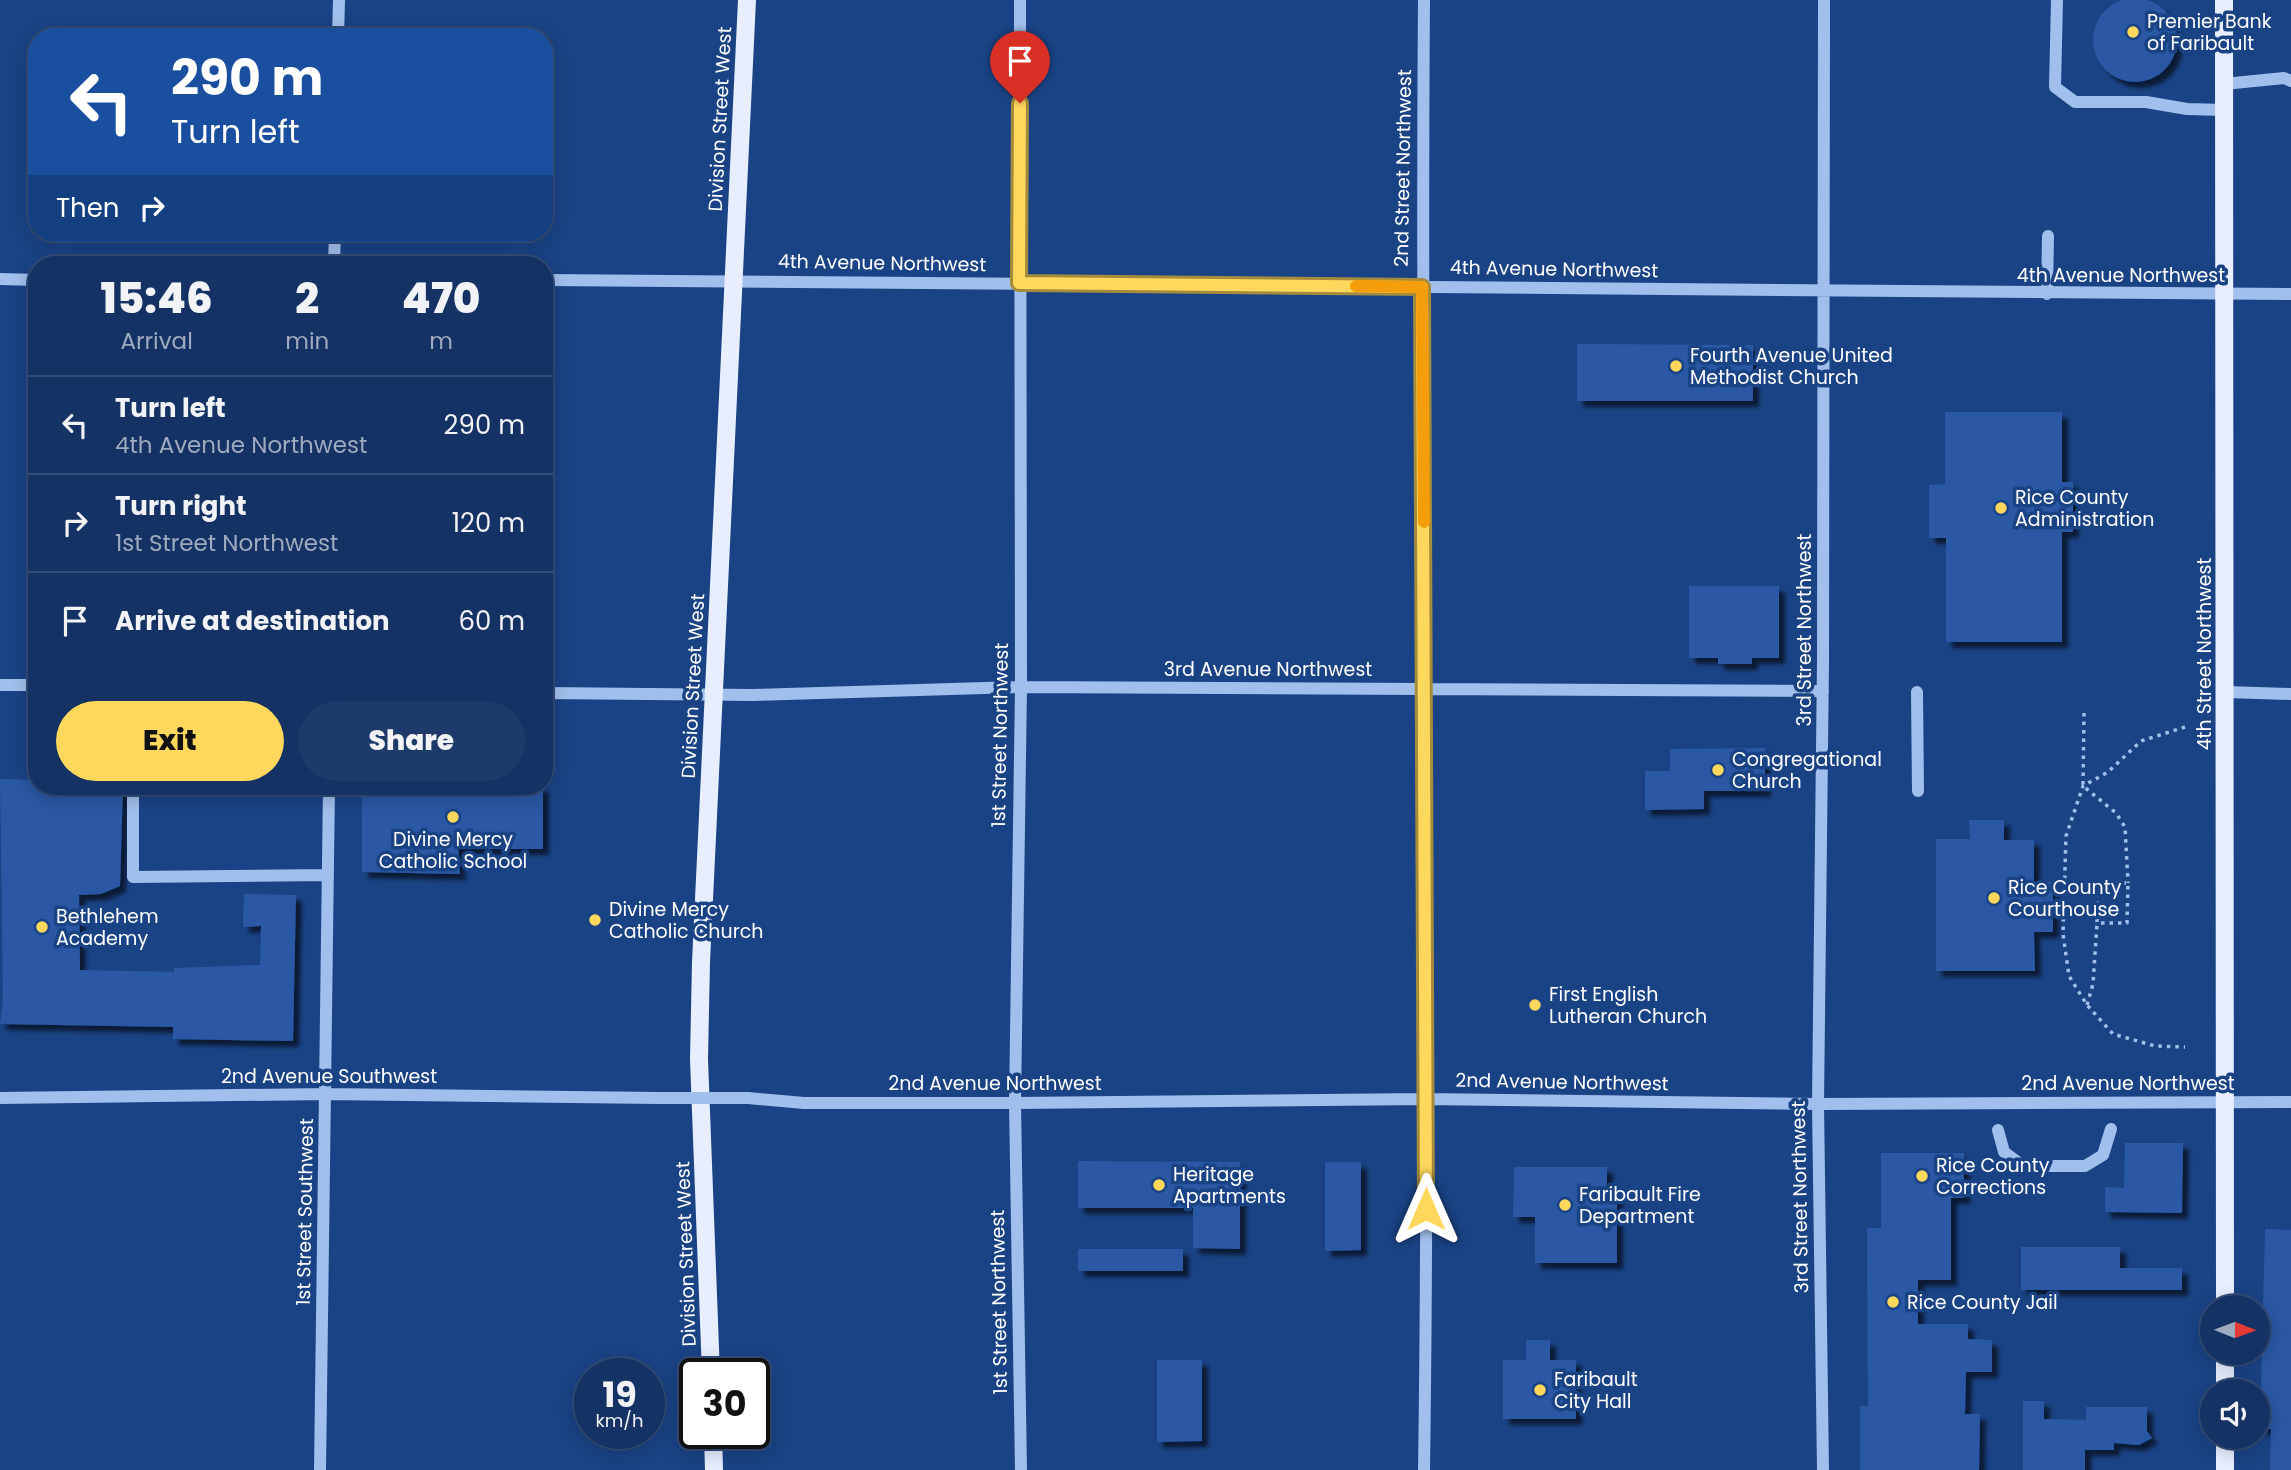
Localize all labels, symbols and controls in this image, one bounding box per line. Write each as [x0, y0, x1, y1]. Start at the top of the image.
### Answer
place label: Premier Bank of Faribault [2147, 8, 2272, 57]
marker: Premier Bank of Faribault [2125, 24, 2141, 40]
street label: Division Street West [702, 26, 738, 212]
pin [990, 31, 1050, 103]
icon: arrive [1001, 42, 1039, 80]
text: 290 m [171, 44, 323, 112]
icon: left [56, 56, 147, 147]
street label: 2nd Street Northwest [1388, 69, 1418, 267]
text: Turn left [171, 109, 300, 154]
icon: right [133, 189, 171, 227]
text: Then [56, 190, 119, 226]
street label: 4th Avenue Northwest [778, 248, 986, 278]
street label: 4th Avenue Northwest [1450, 254, 1658, 284]
street label: 4th Avenue Northwest [2017, 262, 2225, 289]
text: 15:46 [101, 269, 213, 328]
text: 2 [295, 269, 319, 328]
text: 470 [402, 269, 480, 328]
text: Arrival [120, 325, 193, 357]
text: min [285, 325, 329, 357]
text: m [429, 325, 453, 357]
place label: Fourth Avenue United Methodist Church [1690, 342, 1893, 391]
marker: Fourth Avenue United Methodist Church [1668, 358, 1684, 374]
text: Turn left [115, 390, 226, 426]
icon: left [56, 406, 94, 444]
text: 290 m [444, 407, 525, 443]
text: 4th Avenue Northwest [115, 429, 367, 461]
place label: Rice County Administration [2015, 484, 2154, 533]
text: Turn right [115, 488, 247, 524]
marker: Rice County Administration [1993, 500, 2009, 516]
icon: right [56, 504, 94, 542]
text: 120 m [452, 505, 525, 541]
text: 1st Street Northwest [115, 527, 338, 559]
street label: 3rd Street Northwest [1791, 534, 1818, 726]
street label: 4th Street Northwest [2191, 558, 2218, 750]
street label: Division Street West [675, 593, 711, 779]
icon: arrive [56, 602, 94, 640]
text: Arrive at destination [115, 603, 390, 639]
text: 60 m [458, 603, 525, 639]
street label: 1st Street Northwest [985, 642, 1015, 828]
street label: 3rd Avenue Northwest [1164, 656, 1372, 683]
button: Exit [56, 701, 284, 781]
button: Share [298, 701, 525, 781]
place label: Congregational Church [1732, 746, 1882, 795]
marker: Congregational Church [1710, 762, 1726, 778]
marker: Divine Mercy Catholic School [445, 809, 461, 825]
place label: Divine Mercy Catholic School [379, 826, 527, 875]
place label: Rice County Courthouse [2008, 874, 2122, 923]
marker: Rice County Courthouse [1986, 890, 2002, 906]
place label: Divine Mercy Catholic Church [609, 896, 763, 945]
place label: Bethlehem Academy [56, 903, 158, 952]
marker: Divine Mercy Catholic Church [587, 912, 603, 928]
marker: Bethlehem Academy [34, 919, 50, 935]
place label: First English Lutheran Church [1549, 981, 1707, 1030]
marker: First English Lutheran Church [1527, 997, 1543, 1013]
street label: 2nd Avenue Southwest [221, 1063, 437, 1090]
street label: 2nd Avenue Northwest [1455, 1067, 1669, 1097]
street label: 2nd Avenue Northwest [888, 1070, 1102, 1097]
street label: 2nd Avenue Northwest [2021, 1070, 2235, 1097]
street label: 3rd Street Northwest [1785, 1100, 1815, 1294]
street label: 1st Street Southwest [290, 1118, 320, 1306]
place label: Rice County Corrections [1936, 1152, 2050, 1201]
street label: Division Street West [669, 1161, 703, 1347]
place label: Heritage Apartments [1173, 1161, 1286, 1210]
marker: Rice County Corrections [1914, 1168, 1930, 1184]
position arrow [1389, 1172, 1463, 1246]
marker: Heritage Apartments [1151, 1177, 1167, 1193]
place label: Faribault Fire Department [1579, 1181, 1701, 1230]
marker: Faribault Fire Department [1557, 1197, 1573, 1213]
street label: 1st Street Northwest [984, 1209, 1014, 1395]
place label: Rice County Jail [1907, 1289, 2058, 1316]
marker: Rice County Jail [1885, 1294, 1901, 1310]
north arrow [2200, 1295, 2270, 1365]
map controls [2200, 1295, 2270, 1449]
speed limit sign: 30 [679, 1358, 770, 1449]
place label: Faribault City Hall [1554, 1366, 1638, 1415]
text: 19 [602, 1370, 637, 1419]
button: sound [2200, 1379, 2270, 1449]
marker: Faribault City Hall [1532, 1382, 1548, 1398]
text: km/h [596, 1408, 643, 1433]

